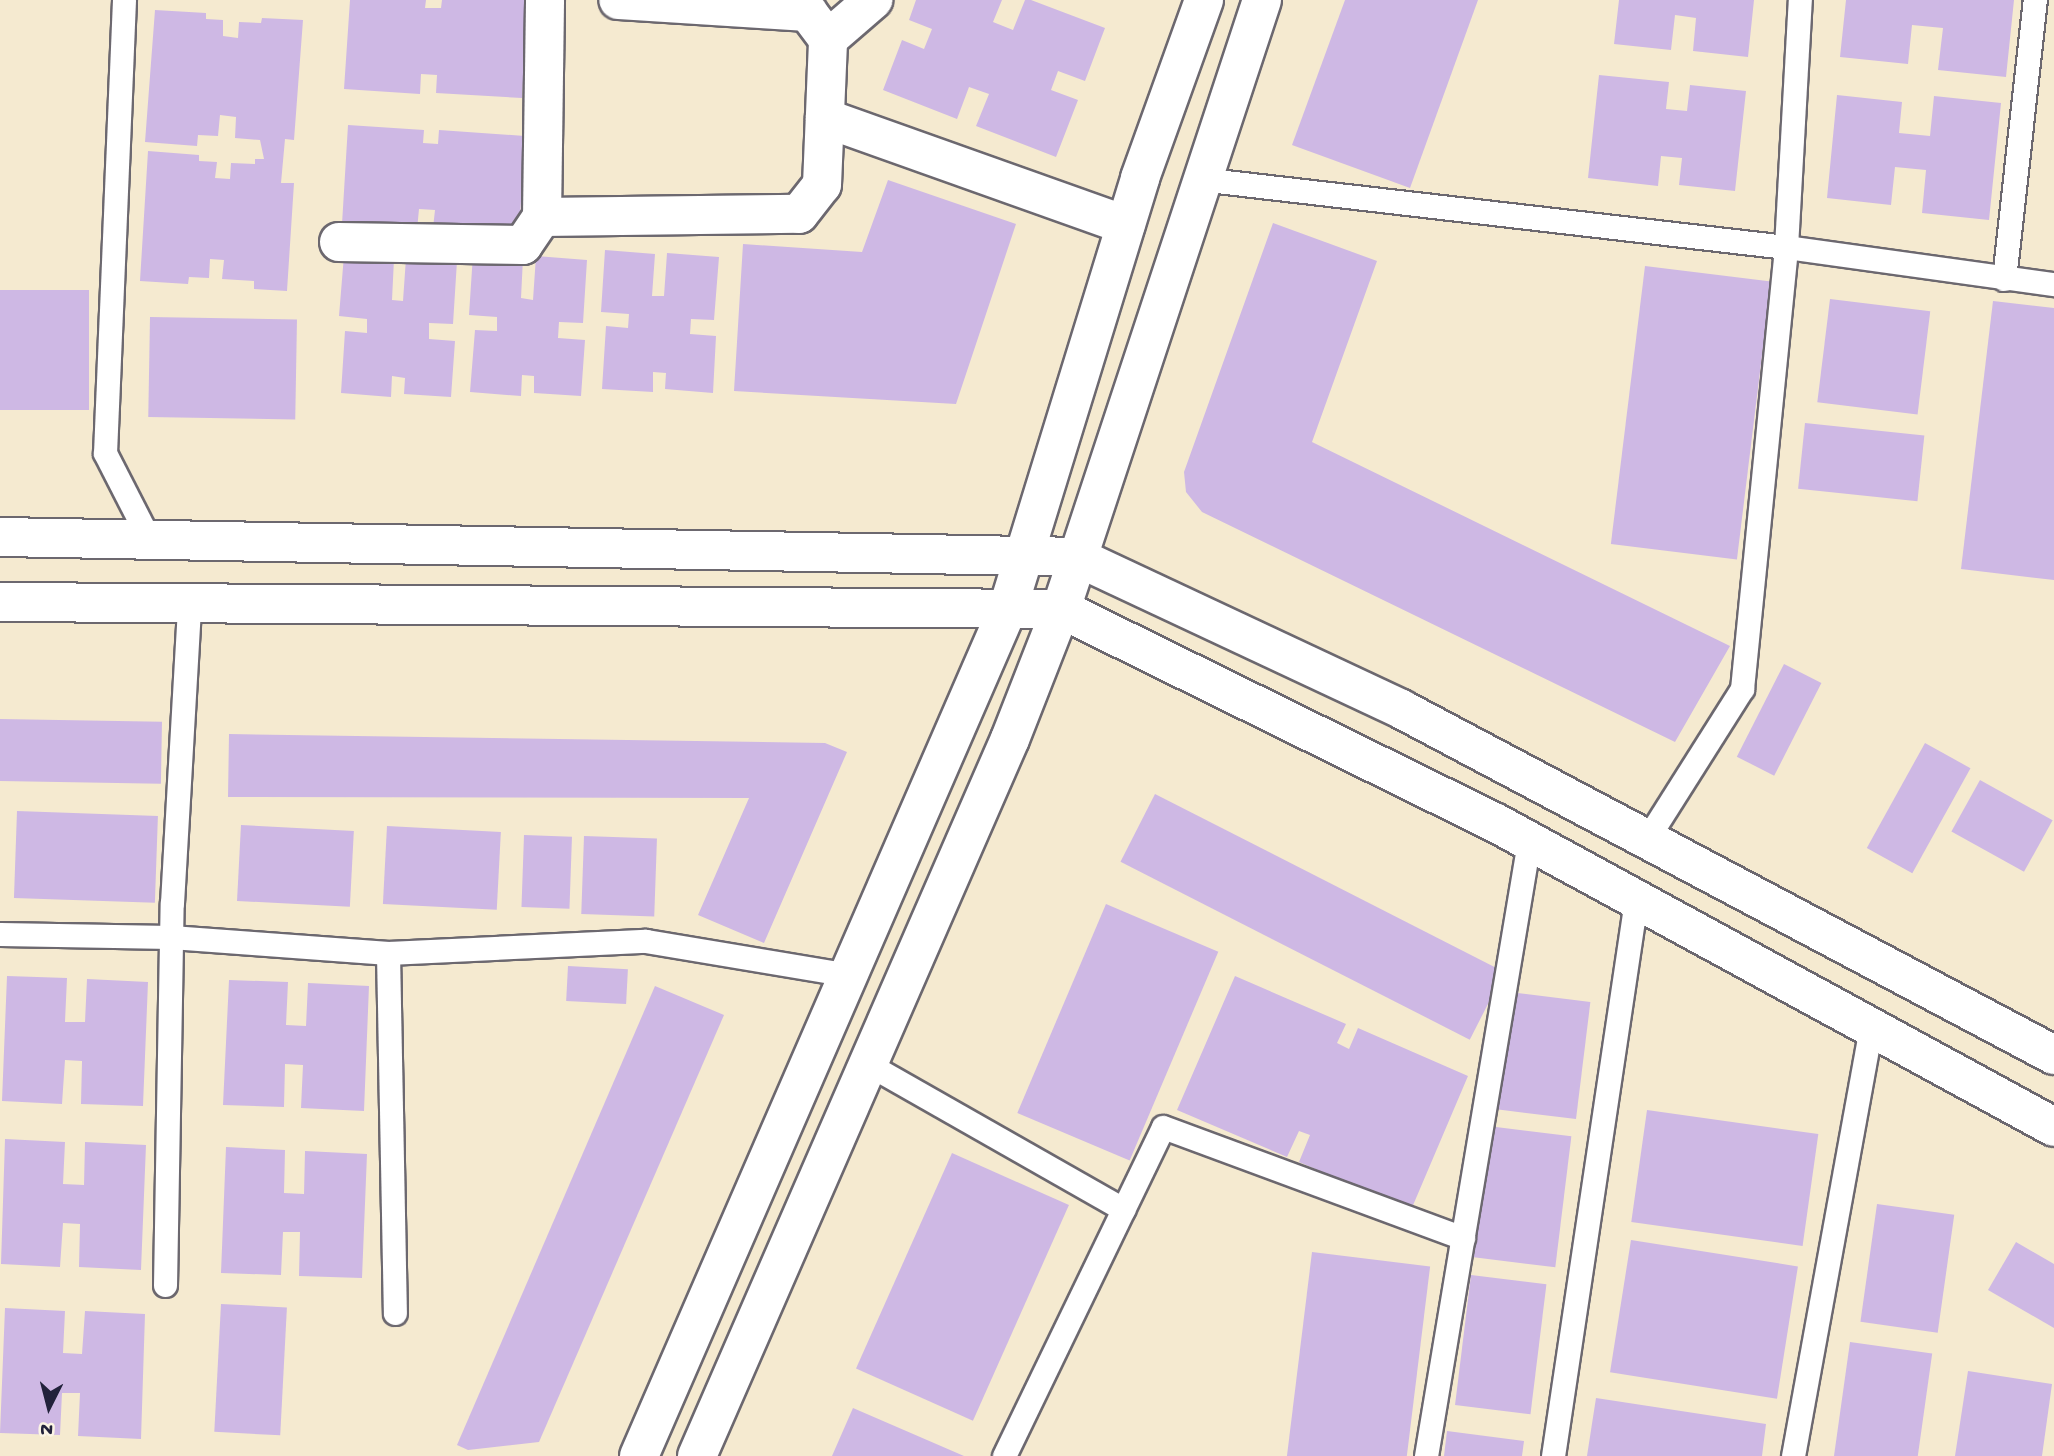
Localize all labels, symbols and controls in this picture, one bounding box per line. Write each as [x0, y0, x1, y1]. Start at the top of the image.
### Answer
north arrow [14, 1372, 84, 1442]
text: N [39, 1416, 54, 1440]

